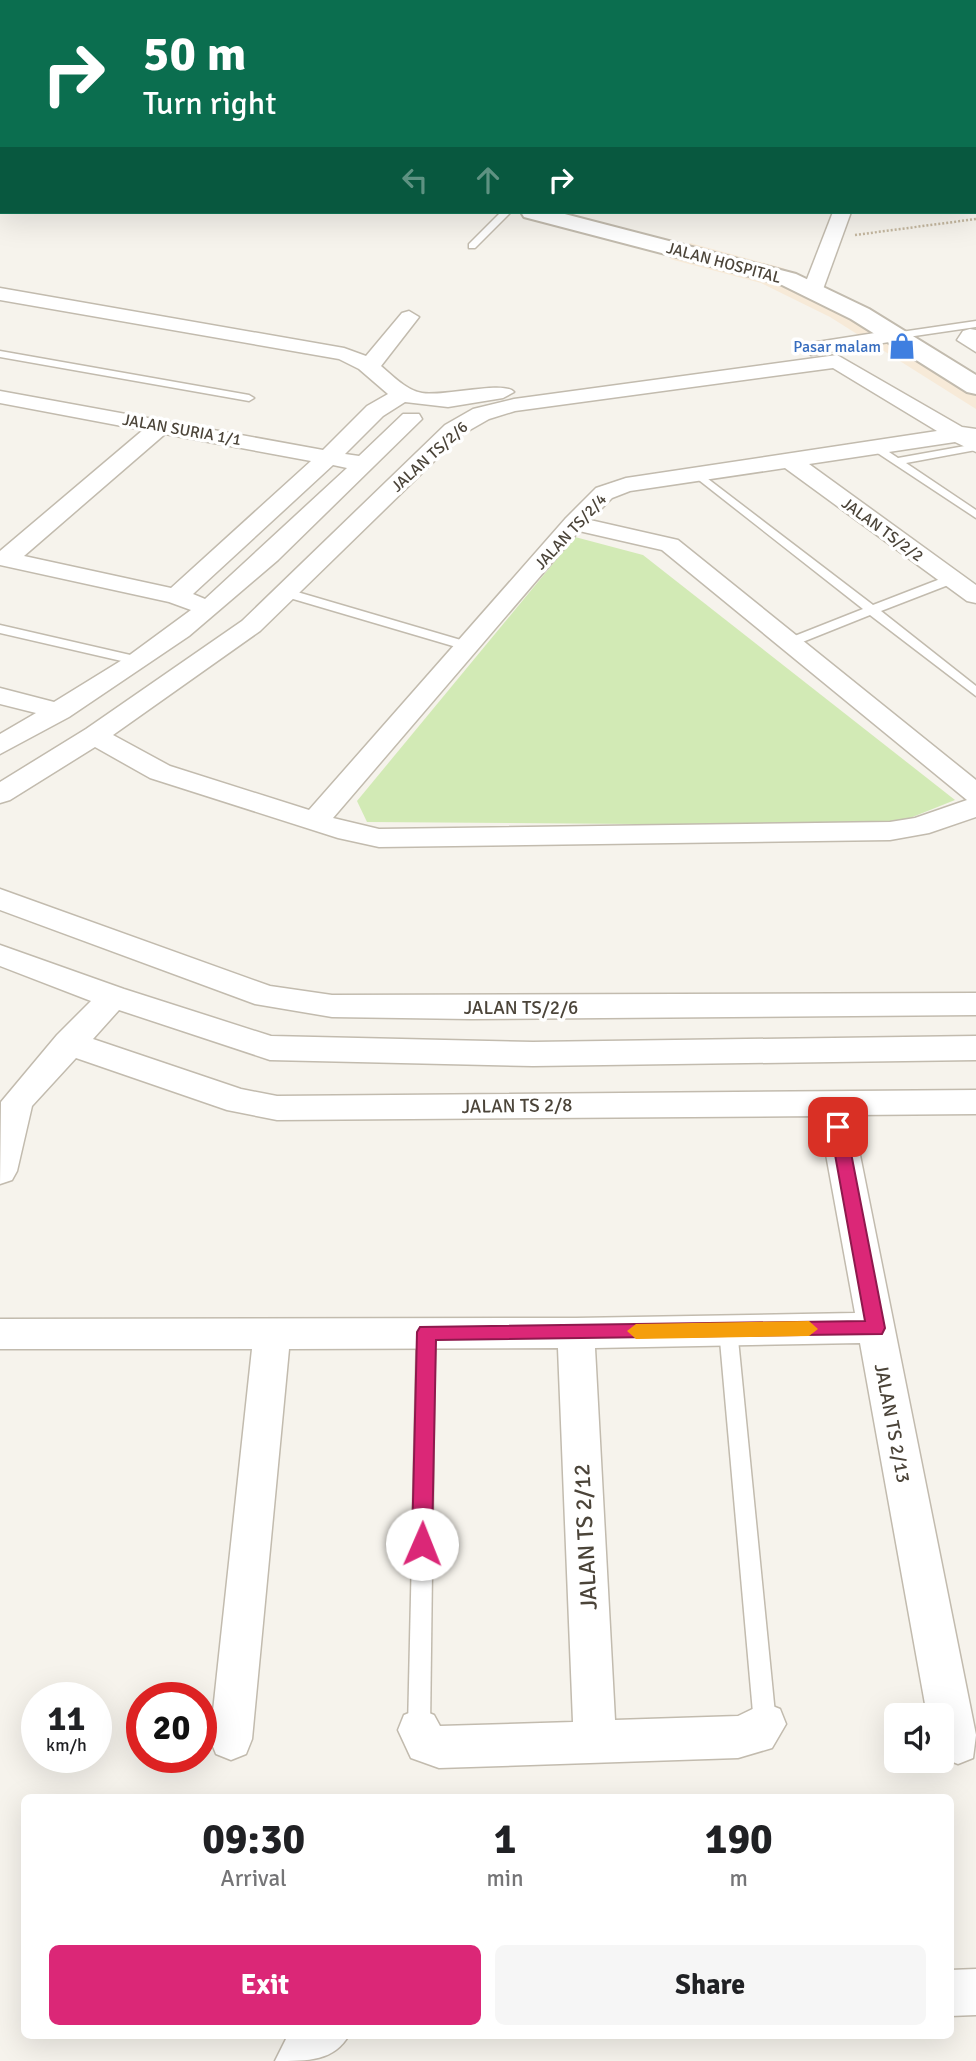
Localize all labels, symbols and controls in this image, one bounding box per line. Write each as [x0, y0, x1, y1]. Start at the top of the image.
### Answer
text: 50 m [143, 24, 246, 84]
icon: right [28, 28, 119, 119]
text: Turn right [143, 84, 276, 123]
icon: left [396, 161, 434, 199]
icon: ahead [469, 161, 507, 199]
icon: right [542, 161, 580, 199]
street label: JALAN HOSPITAL [664, 238, 783, 288]
shop icon: Pasar malam [887, 331, 917, 361]
place label: Pasar malam [793, 337, 881, 357]
street label: JALAN SURIA 1/1 [121, 410, 243, 450]
street label: JALAN TS/2/6 [387, 417, 472, 496]
street label: JALAN TS/2/4 [530, 489, 611, 574]
street label: JALAN TS/2/2 [837, 493, 927, 566]
street label: JALAN TS/2/6 [464, 996, 578, 1020]
street label: JALAN TS 2/8 [461, 1093, 573, 1119]
pin [808, 1097, 868, 1157]
icon: arrive [819, 1108, 857, 1146]
street label: JALAN TS 2/13 [869, 1361, 915, 1485]
street label: JALAN TS 2/12 [567, 1463, 604, 1611]
position arrow [385, 1507, 459, 1581]
speed limit sign: 20 [126, 1682, 217, 1773]
text: 11 [48, 1697, 85, 1740]
map controls [884, 1703, 954, 1773]
button: sound [884, 1703, 954, 1773]
text: km/h [46, 1734, 87, 1756]
text: 09:30 [202, 1814, 305, 1865]
text: 1 [494, 1814, 516, 1865]
text: 190 [705, 1814, 773, 1865]
text: Arrival [221, 1864, 287, 1893]
text: min [486, 1864, 524, 1893]
text: m [730, 1864, 748, 1893]
button: Exit [49, 1945, 481, 2025]
button: Share [495, 1945, 926, 2025]

